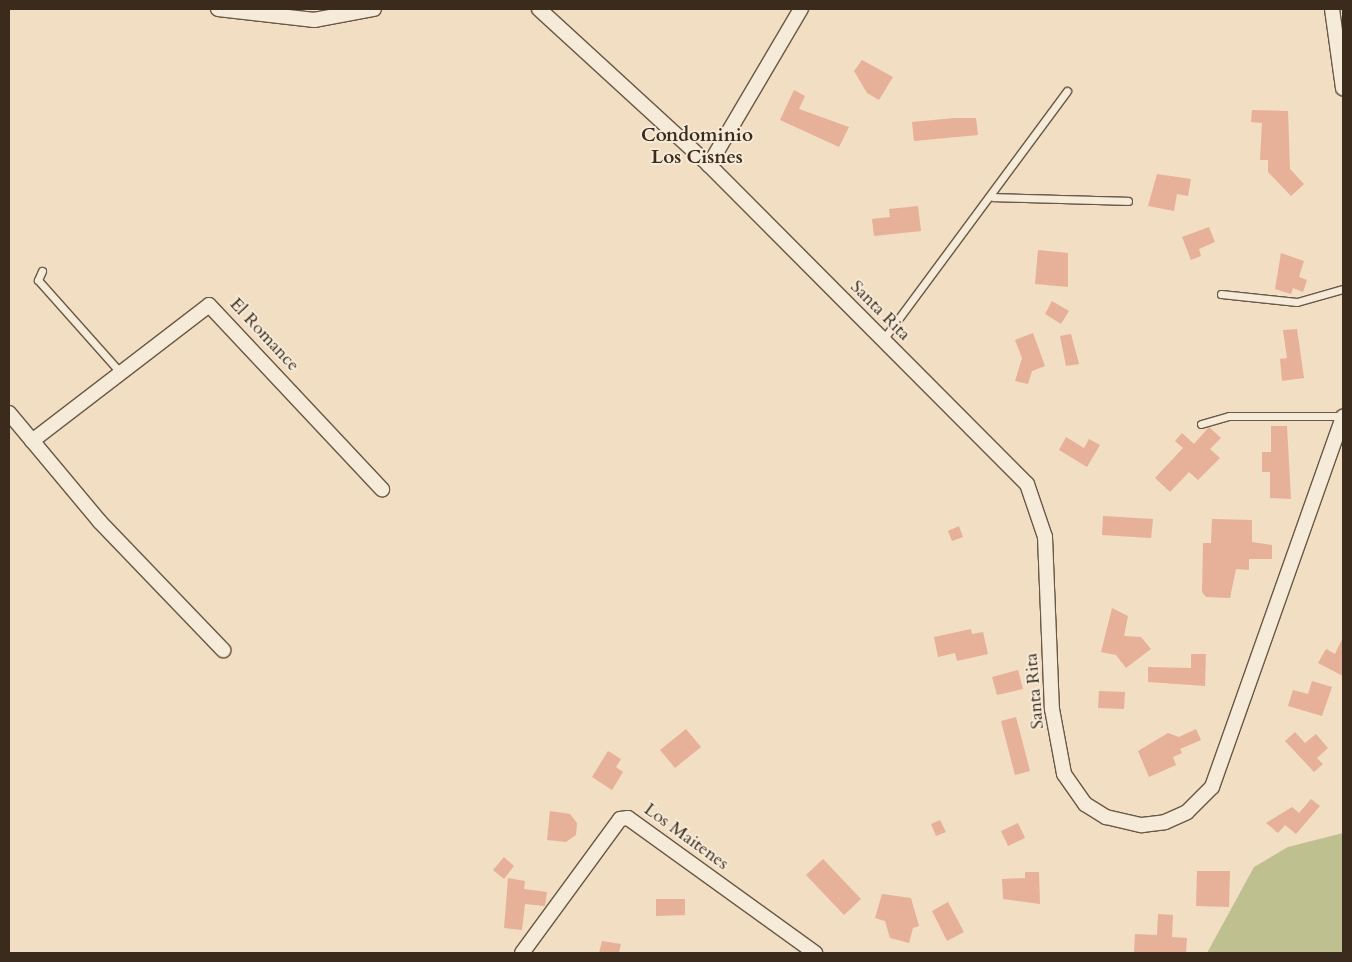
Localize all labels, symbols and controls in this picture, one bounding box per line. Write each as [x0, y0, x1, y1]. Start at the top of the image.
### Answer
district label: Condominio Los Cisnes [641, 125, 753, 169]
street label: Santa Rita [845, 276, 915, 346]
street label: El Romance [225, 294, 303, 376]
street label: Santa Rita [1021, 652, 1049, 730]
street label: Los Maitenes [639, 799, 733, 875]

